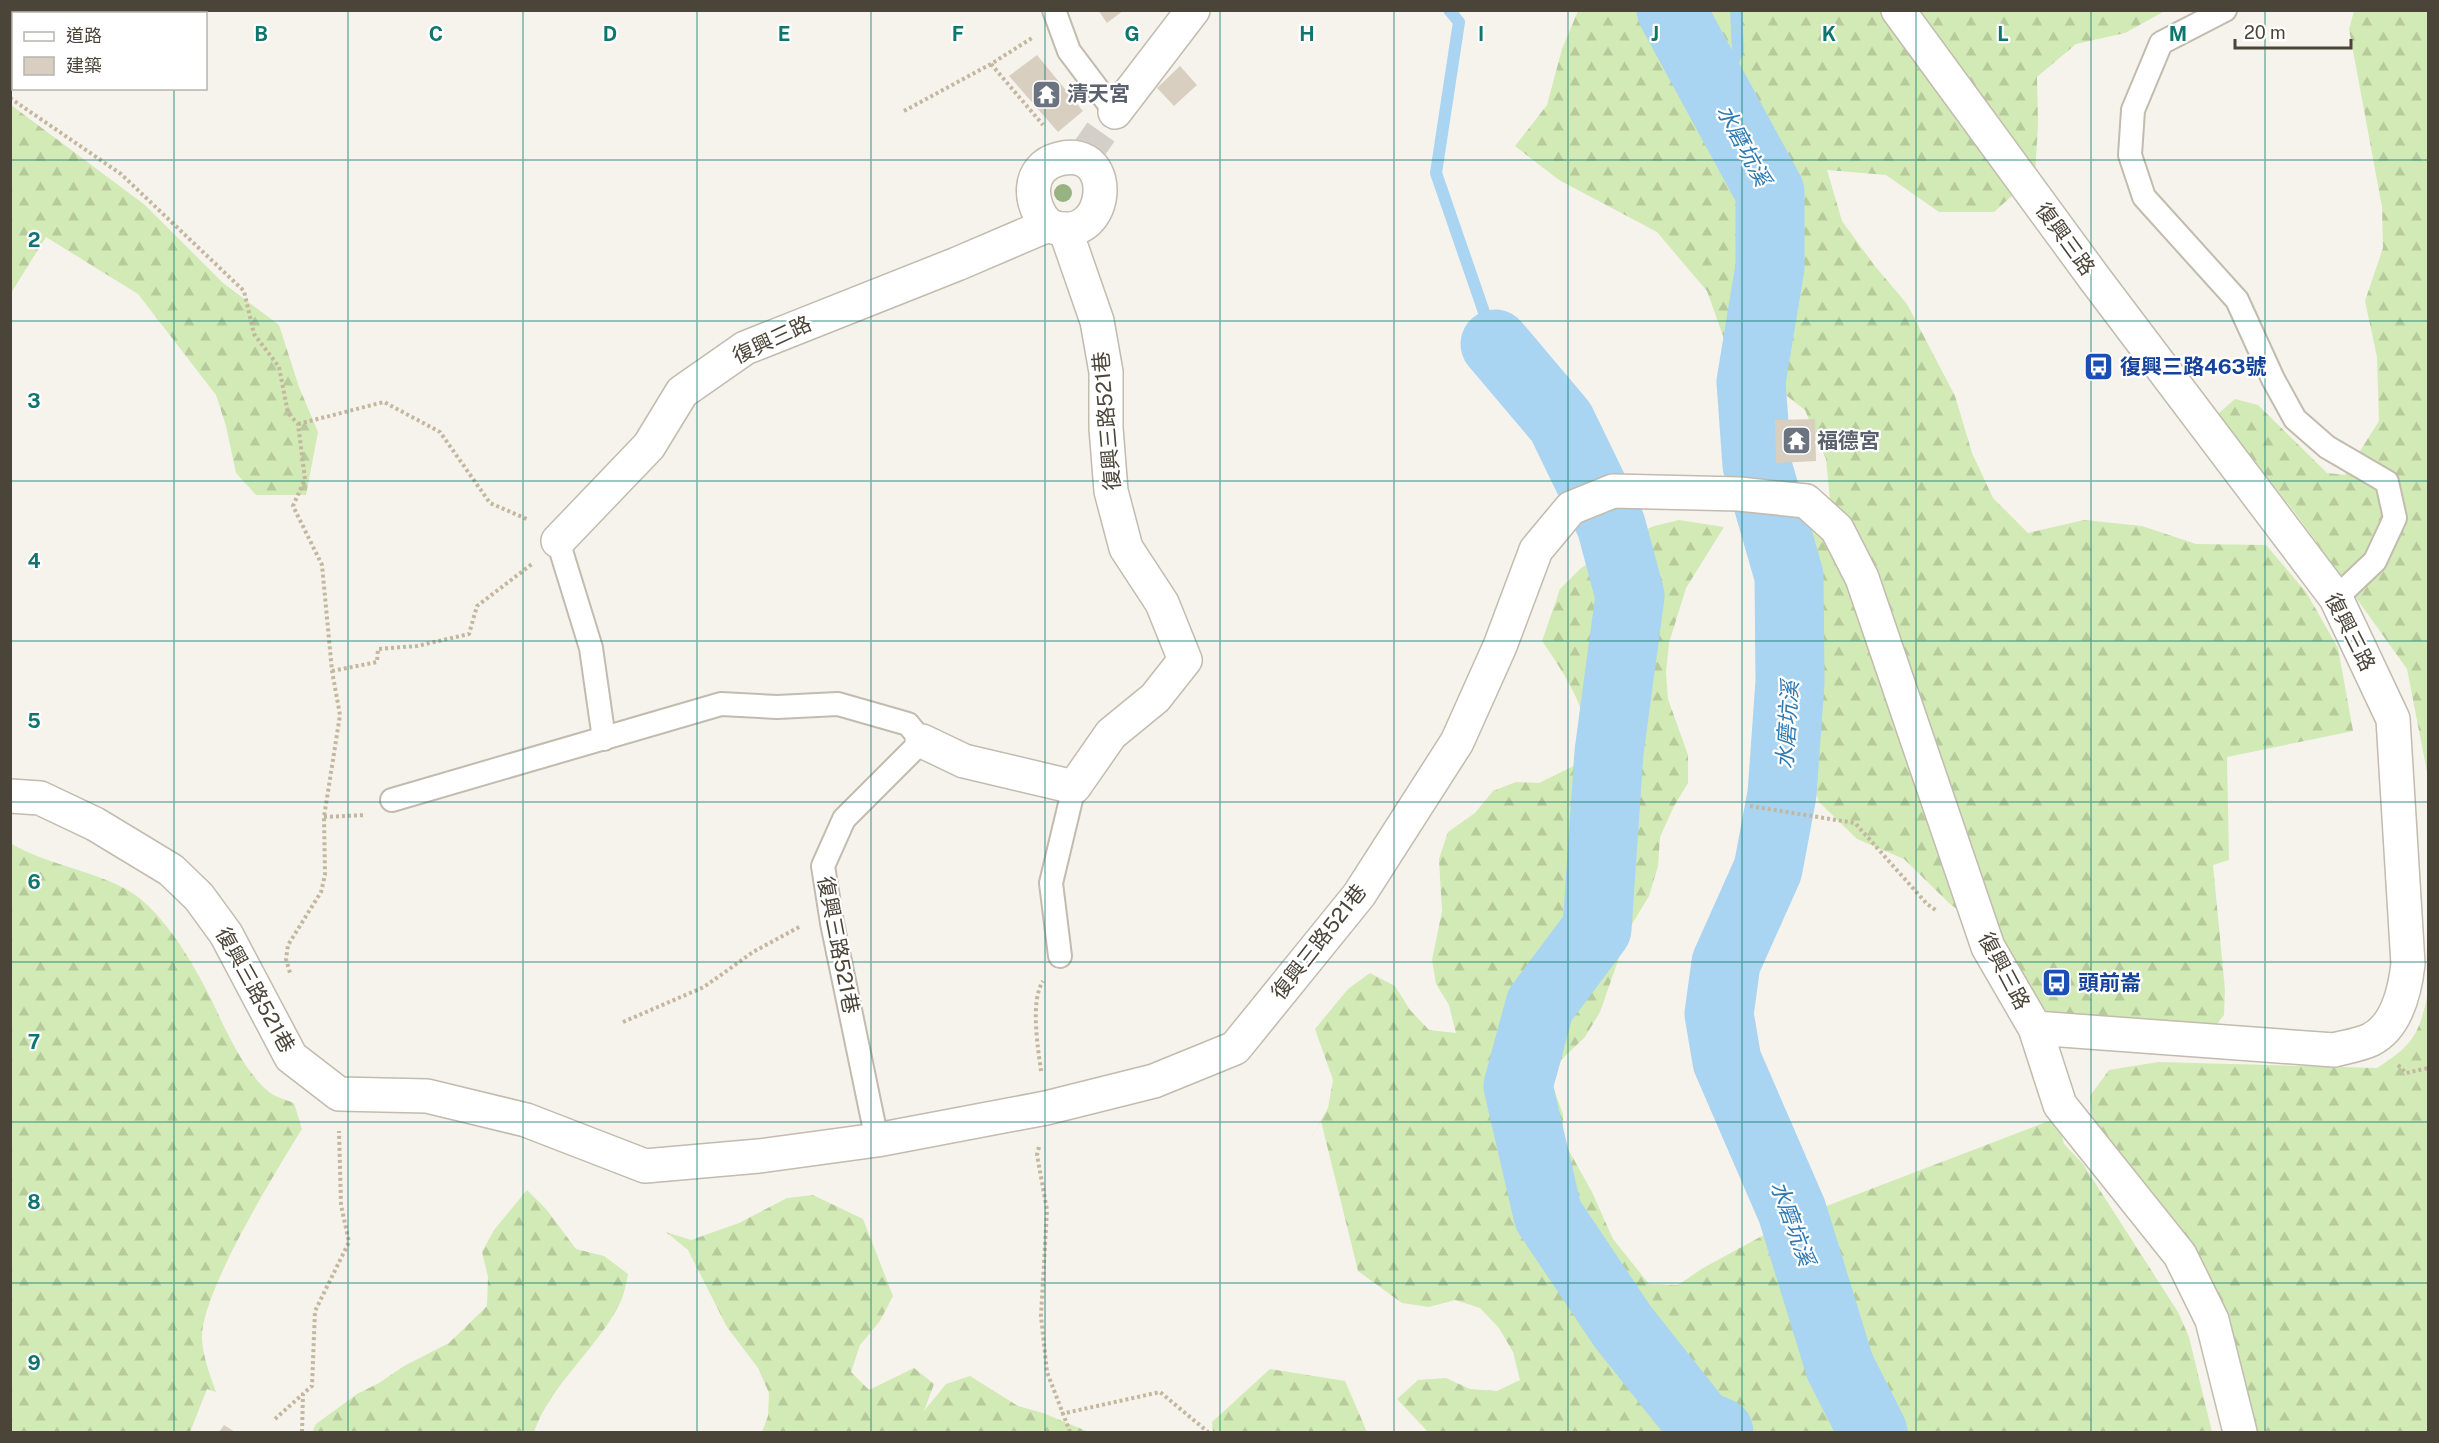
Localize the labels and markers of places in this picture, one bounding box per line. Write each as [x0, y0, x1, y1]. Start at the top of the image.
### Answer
temple icon: 清天宮 [1030, 78, 1062, 110]
place label: 清天宮 [1067, 81, 1130, 106]
bus stop icon: 復興三路463號 [2083, 351, 2115, 383]
place label: 復興三路463號 [2120, 354, 2267, 379]
temple icon: 福德宮 [1780, 425, 1812, 457]
place label: 福德宮 [1817, 428, 1880, 453]
bus stop icon: 頭前崙 [2041, 967, 2073, 999]
place label: 頭前崙 [2078, 970, 2141, 995]

